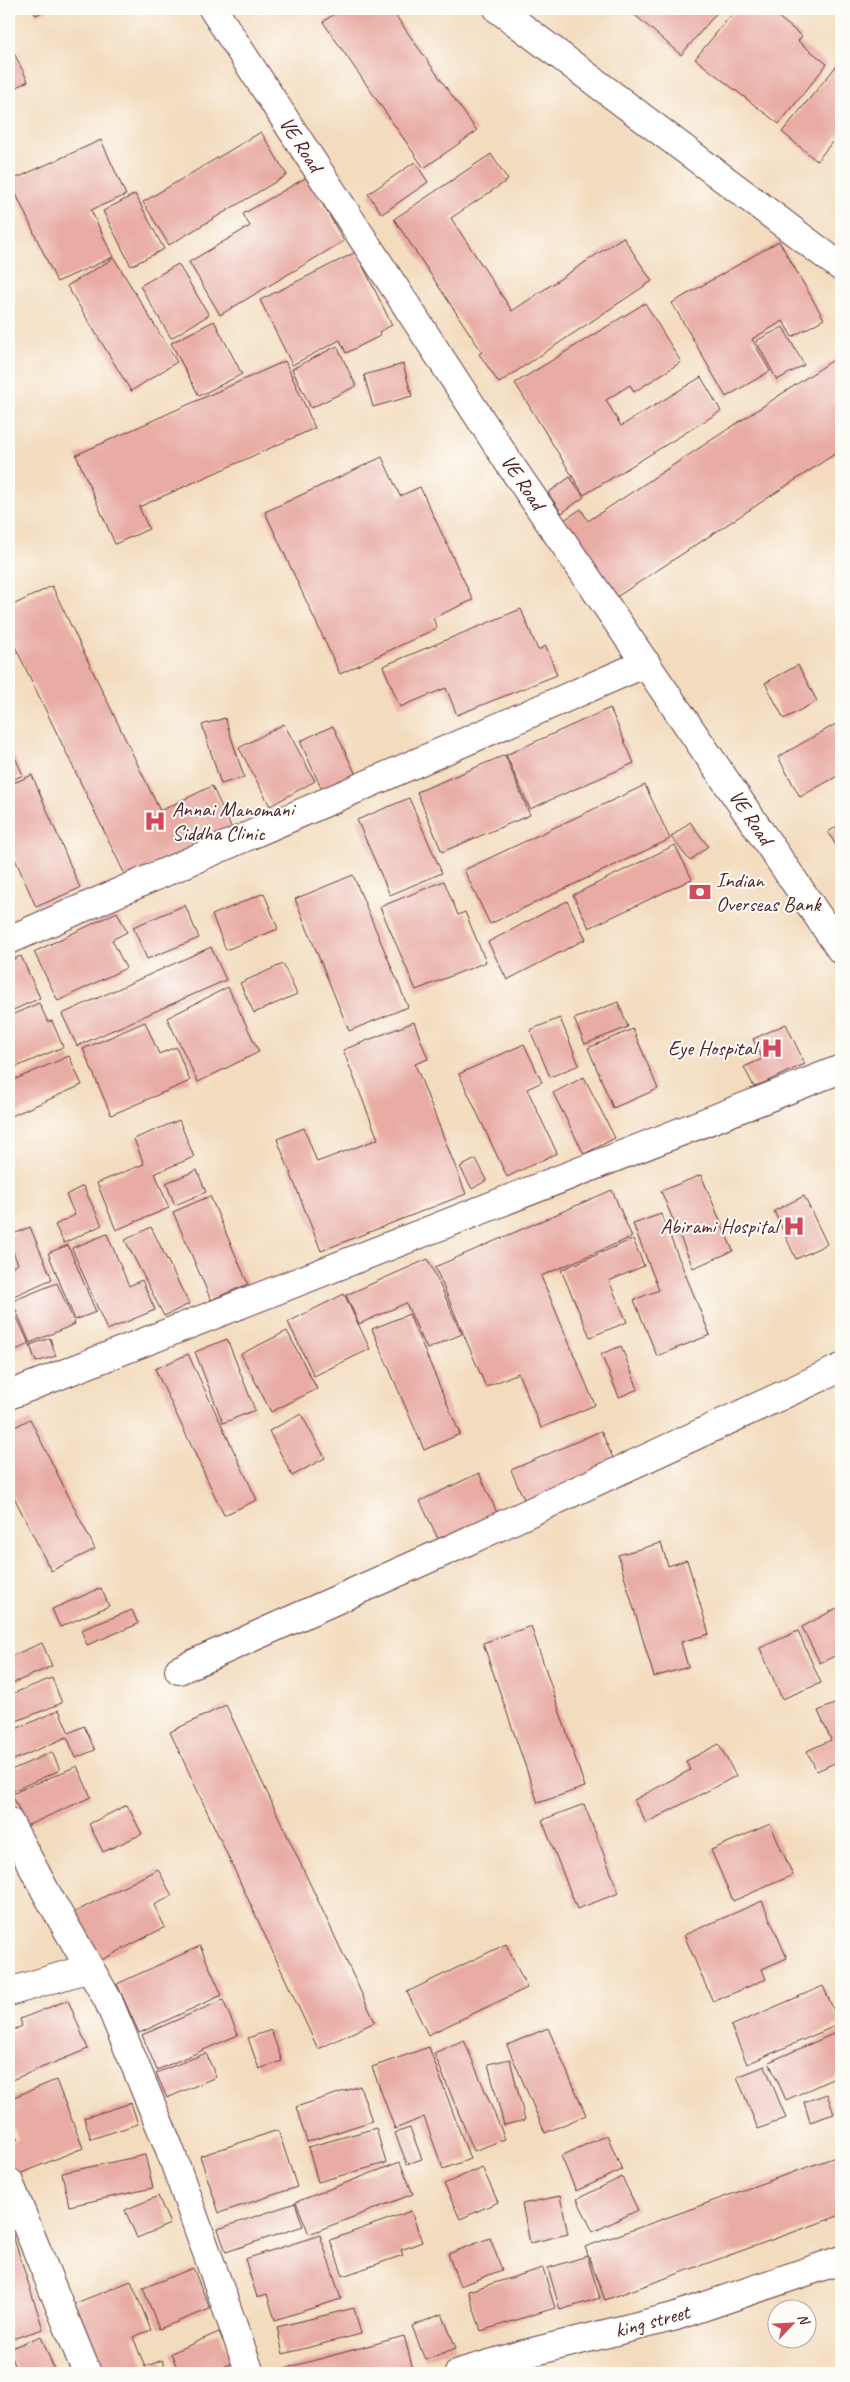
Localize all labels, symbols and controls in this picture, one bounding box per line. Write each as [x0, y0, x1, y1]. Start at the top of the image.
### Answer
street label: VE Road [274, 112, 330, 180]
street label: VE Road [495, 450, 553, 517]
street label: VE Road [723, 785, 781, 852]
place label: Annai Manomani Siddha Clinic [172, 796, 297, 846]
hospital icon: Annai Manomani Siddha Clinic [142, 808, 168, 834]
place label: Indian Overseas Bank [716, 867, 822, 917]
bank icon: Indian Overseas Bank [687, 879, 713, 905]
place label: Eye Hospital [668, 1035, 759, 1061]
hospital icon: Eye Hospital [759, 1035, 785, 1061]
place label: Abirami Hospital [660, 1213, 781, 1239]
hospital icon: Abirami Hospital [781, 1213, 807, 1239]
street label: king street [612, 2298, 694, 2343]
north arrow [768, 2300, 818, 2350]
text: N [794, 2311, 814, 2328]

